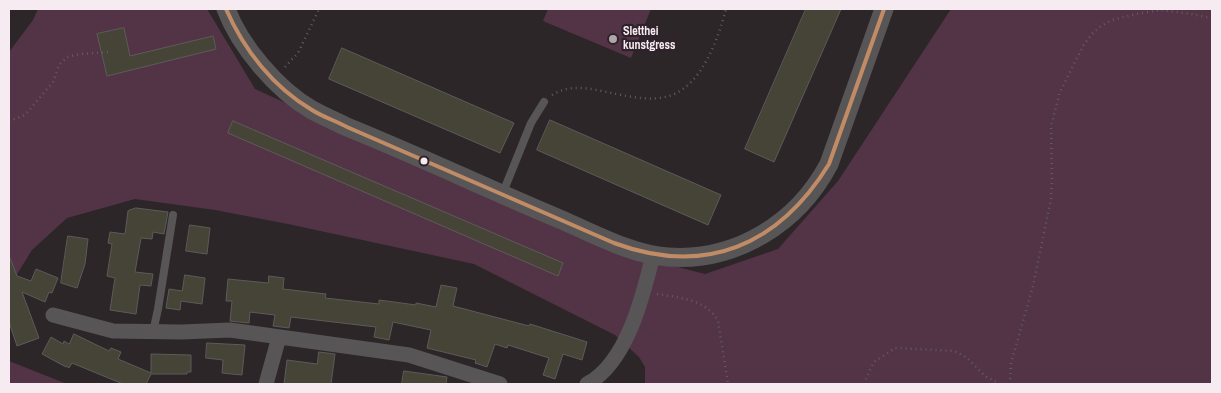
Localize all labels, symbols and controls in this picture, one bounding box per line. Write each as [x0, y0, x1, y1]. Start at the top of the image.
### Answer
place label: Sletthei kunstgress [623, 25, 675, 53]
marker: Sletthei kunstgress [607, 33, 619, 45]
unlabelled marker [419, 156, 429, 166]

